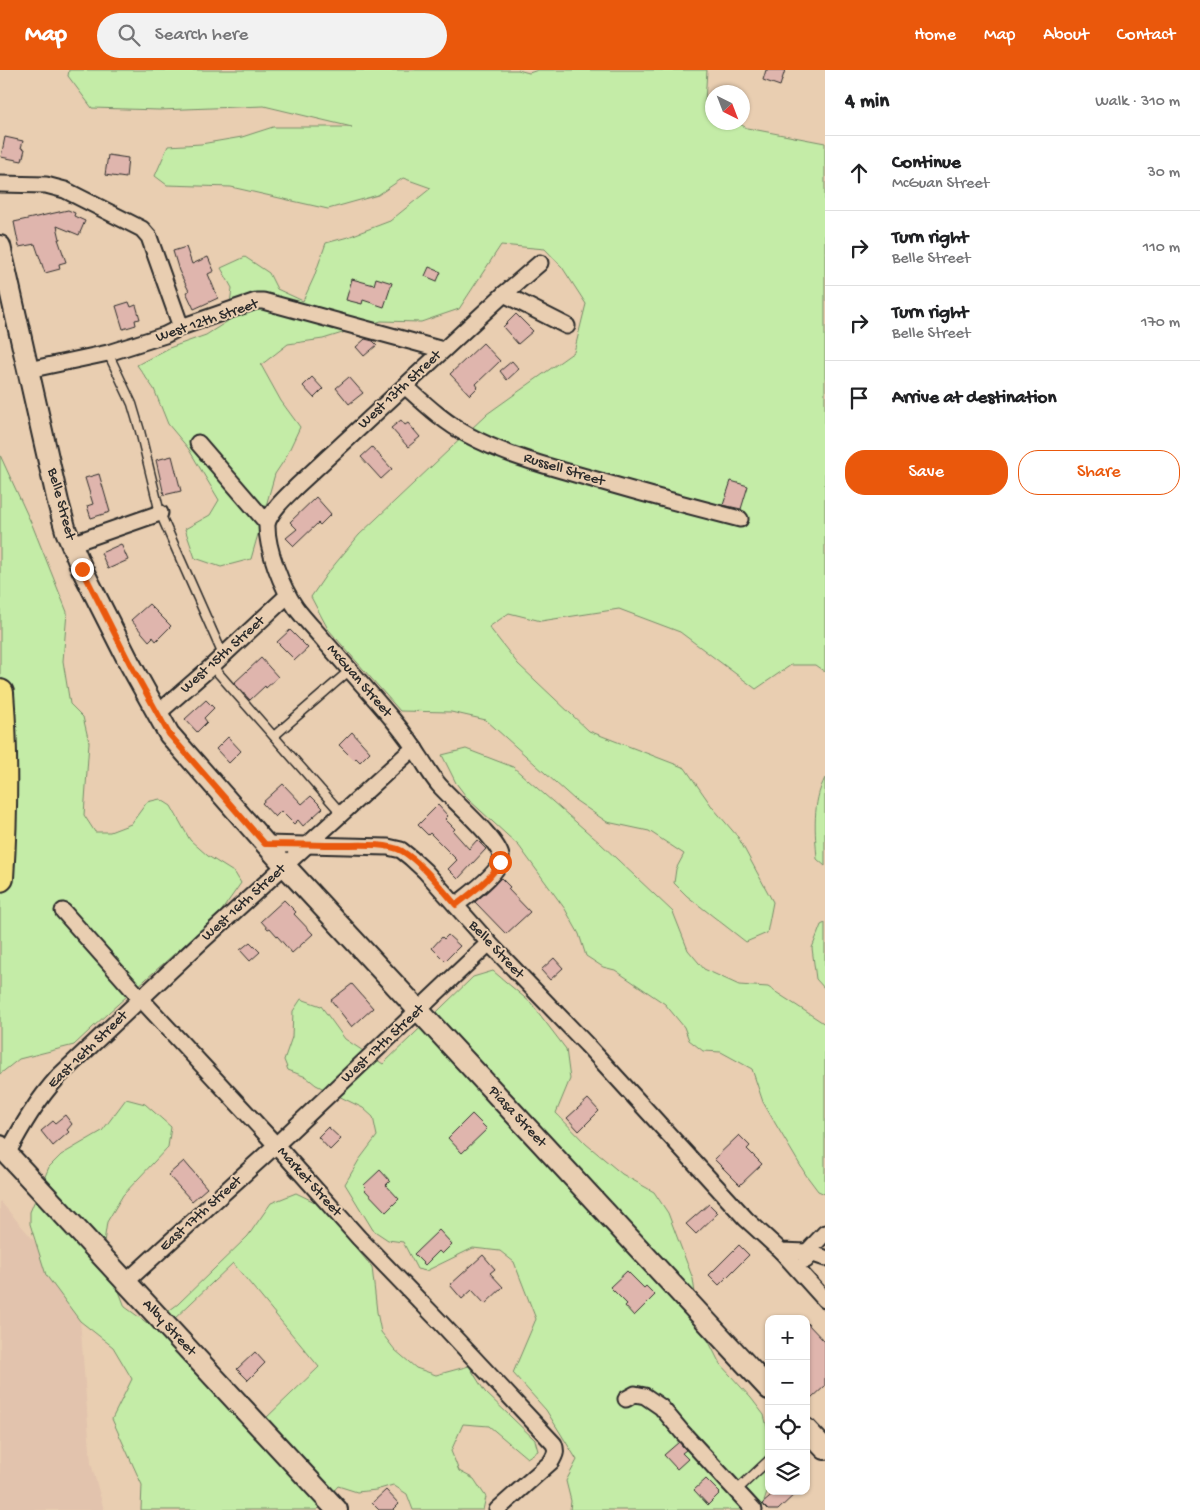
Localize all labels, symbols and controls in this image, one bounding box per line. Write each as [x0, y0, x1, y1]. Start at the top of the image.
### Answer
search box [97, 13, 447, 58]
text: Map [25, 21, 67, 50]
icon: search [115, 21, 143, 49]
text: Search here [155, 24, 248, 47]
text: Home [914, 25, 956, 46]
text: Map [984, 25, 1015, 46]
text: About [1043, 25, 1089, 46]
text: Contact [1117, 25, 1175, 46]
north arrow [705, 85, 750, 130]
text: 4 min [845, 90, 889, 115]
text: Walk · 310 m [1095, 93, 1180, 112]
text: Continue [892, 152, 961, 175]
icon: ahead [845, 159, 873, 187]
text: 30 m [1147, 164, 1180, 183]
text: McGuan Street [892, 175, 989, 194]
text: Turn right [892, 227, 968, 250]
icon: right [845, 234, 873, 262]
text: 110 m [1143, 239, 1180, 258]
text: Belle Street [892, 250, 970, 269]
street label: West 12th Street [154, 294, 262, 347]
text: Turn right [892, 302, 968, 325]
icon: right [845, 309, 873, 337]
text: 170 m [1141, 314, 1180, 333]
text: Belle Street [892, 325, 970, 344]
street label: West 13th Street [355, 346, 447, 433]
icon: arrive [845, 384, 873, 412]
text: Arrive at destination [892, 387, 1056, 410]
street label: Russell Street [521, 449, 609, 491]
button: Save [845, 450, 1008, 495]
button: Share [1018, 450, 1180, 495]
street label: Belle Street [43, 465, 80, 544]
route end [71, 558, 94, 581]
street label: West 15th Street [177, 611, 270, 698]
street label: McGuan Street [322, 641, 397, 723]
route start [489, 851, 512, 874]
street label: West 16th Street [198, 859, 291, 946]
street label: Belle Street [464, 916, 529, 984]
street label: West 17th Street [338, 1000, 430, 1087]
street label: East 16th Street [44, 1006, 133, 1093]
street label: Piasa Street [483, 1082, 551, 1153]
street label: Market Street [273, 1143, 346, 1222]
street label: East 17th Street [156, 1171, 247, 1256]
street label: Alby Street [138, 1296, 201, 1361]
map controls [765, 1315, 810, 1495]
button: + [765, 1315, 810, 1360]
button: − [765, 1360, 810, 1405]
button: locate [765, 1405, 810, 1450]
button: layers [765, 1450, 810, 1495]

